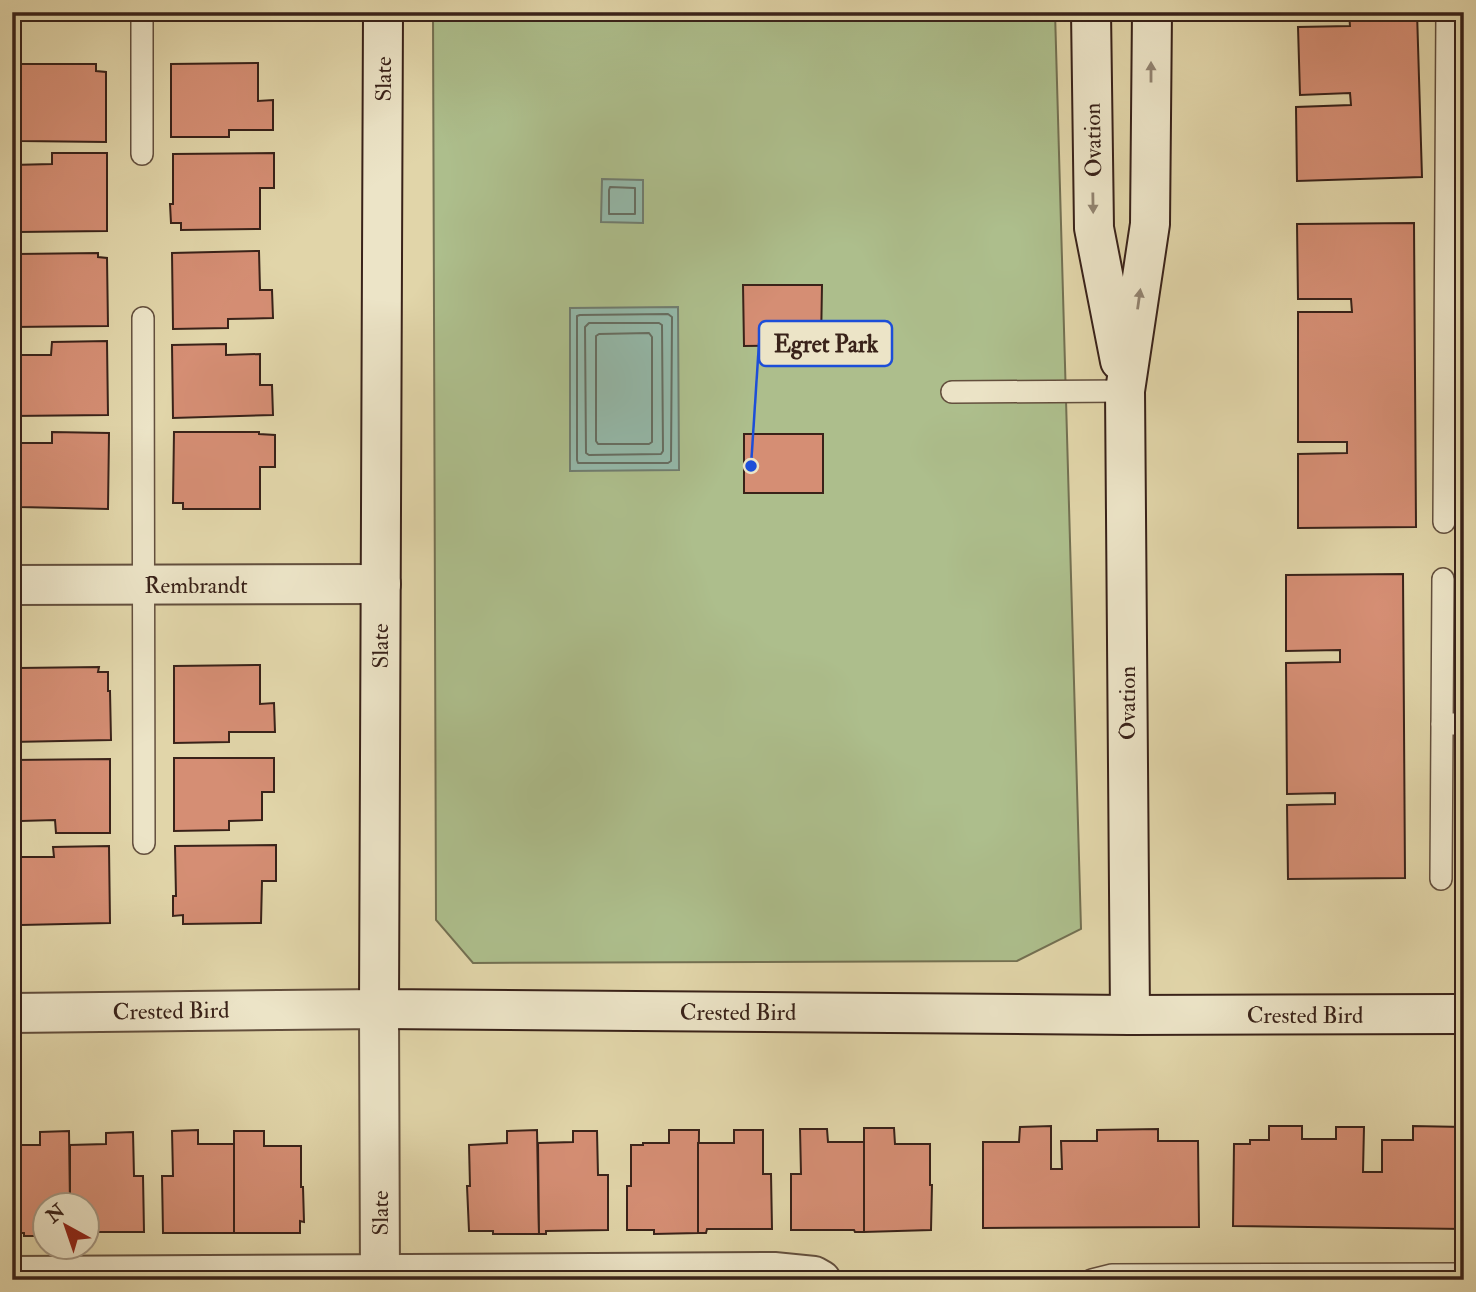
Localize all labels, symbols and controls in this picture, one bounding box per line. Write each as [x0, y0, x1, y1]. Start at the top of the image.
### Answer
street label: Slate [369, 56, 398, 102]
one-way arrow [1145, 61, 1157, 83]
street label: Ovation [1078, 102, 1108, 177]
one-way arrow [1088, 192, 1099, 214]
one-way arrow [1134, 288, 1145, 310]
callout: Egret Park [759, 321, 892, 366]
text: Egret Park [774, 329, 879, 360]
street label: Rembrandt [144, 571, 248, 600]
street label: Slate [366, 623, 395, 669]
street label: Ovation [1113, 666, 1142, 740]
street label: Crested Bird [112, 995, 230, 1027]
street label: Crested Bird [680, 998, 796, 1027]
street label: Crested Bird [1247, 1001, 1363, 1030]
north arrow [32, 1190, 102, 1260]
street label: Slate [366, 1190, 395, 1236]
text: N [41, 1198, 71, 1229]

